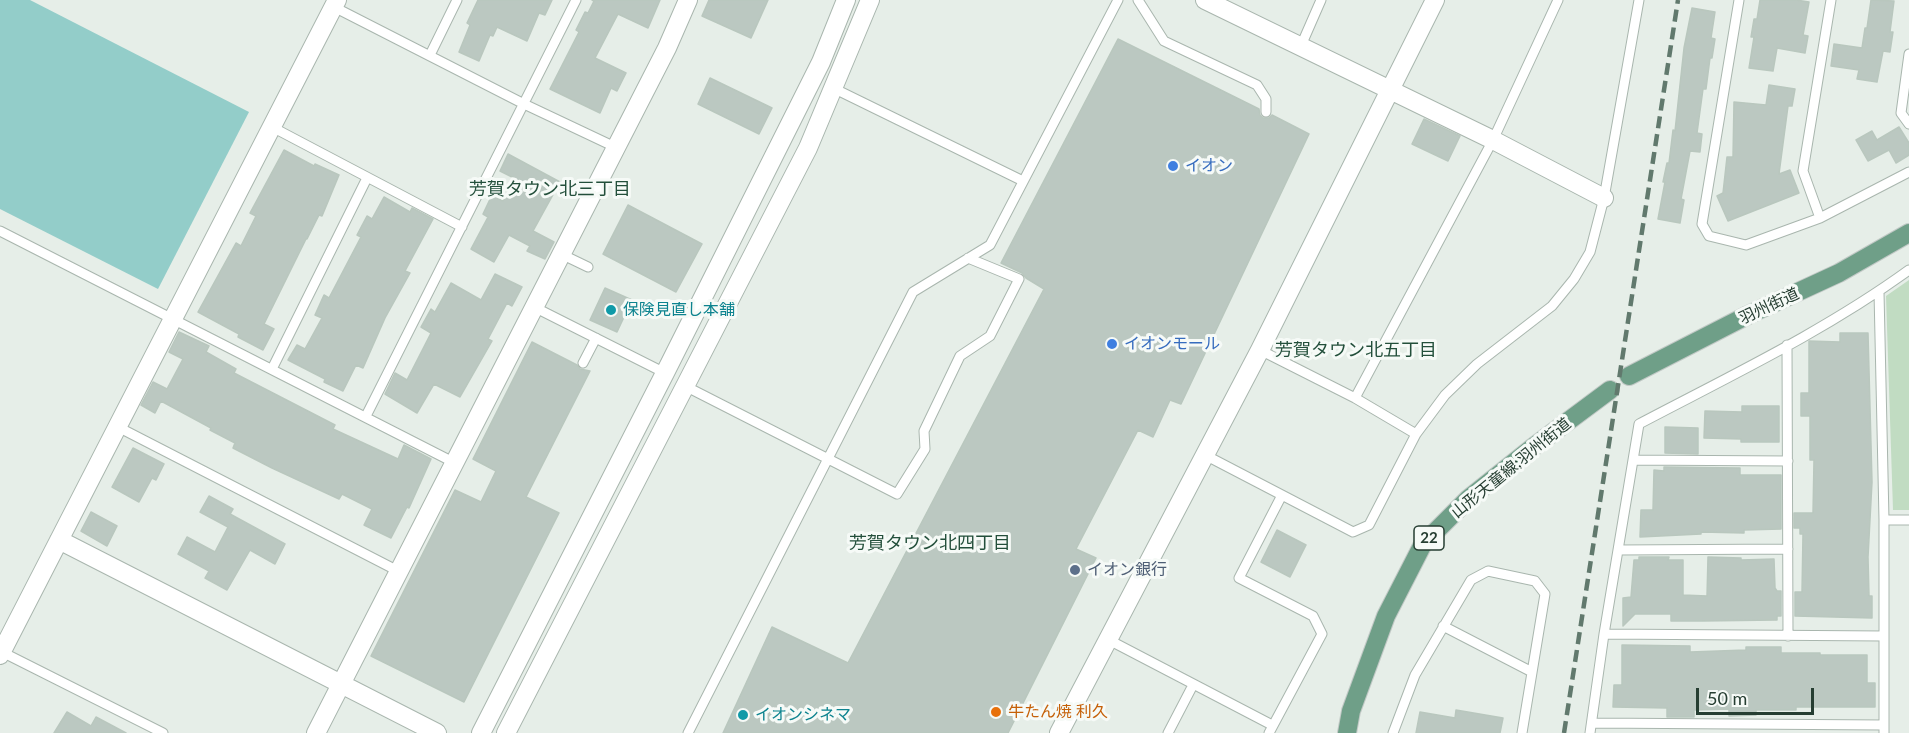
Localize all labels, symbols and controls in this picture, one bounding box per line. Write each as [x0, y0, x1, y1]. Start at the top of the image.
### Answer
place label: イオン [1185, 156, 1233, 176]
marker: イオン [1166, 159, 1180, 173]
district label: 芳賀タウン北三丁目 [469, 178, 631, 200]
street label: 羽州街道 [1736, 284, 1802, 328]
place label: 保険見直し本舗 [623, 300, 735, 320]
marker: 保険見直し本舗 [604, 303, 618, 317]
place label: イオンモール [1124, 334, 1220, 354]
marker: イオンモール [1105, 337, 1119, 351]
district label: 芳賀タウン北五丁目 [1275, 339, 1437, 361]
street label: 山形天童線;羽州街道 [1447, 414, 1575, 522]
road number: 22 [1414, 526, 1444, 550]
district label: 芳賀タウン北四丁目 [849, 532, 1011, 554]
place label: イオン銀行 [1087, 560, 1167, 580]
marker: イオン銀行 [1068, 563, 1082, 577]
scale bar [1699, 676, 1818, 714]
text: 50 m [1707, 687, 1747, 709]
place label: 牛たん焼 利久 [1008, 702, 1108, 722]
place label: イオンシネマ [755, 705, 851, 725]
marker: 牛たん焼 利久 [989, 705, 1003, 719]
marker: イオンシネマ [736, 708, 750, 722]

